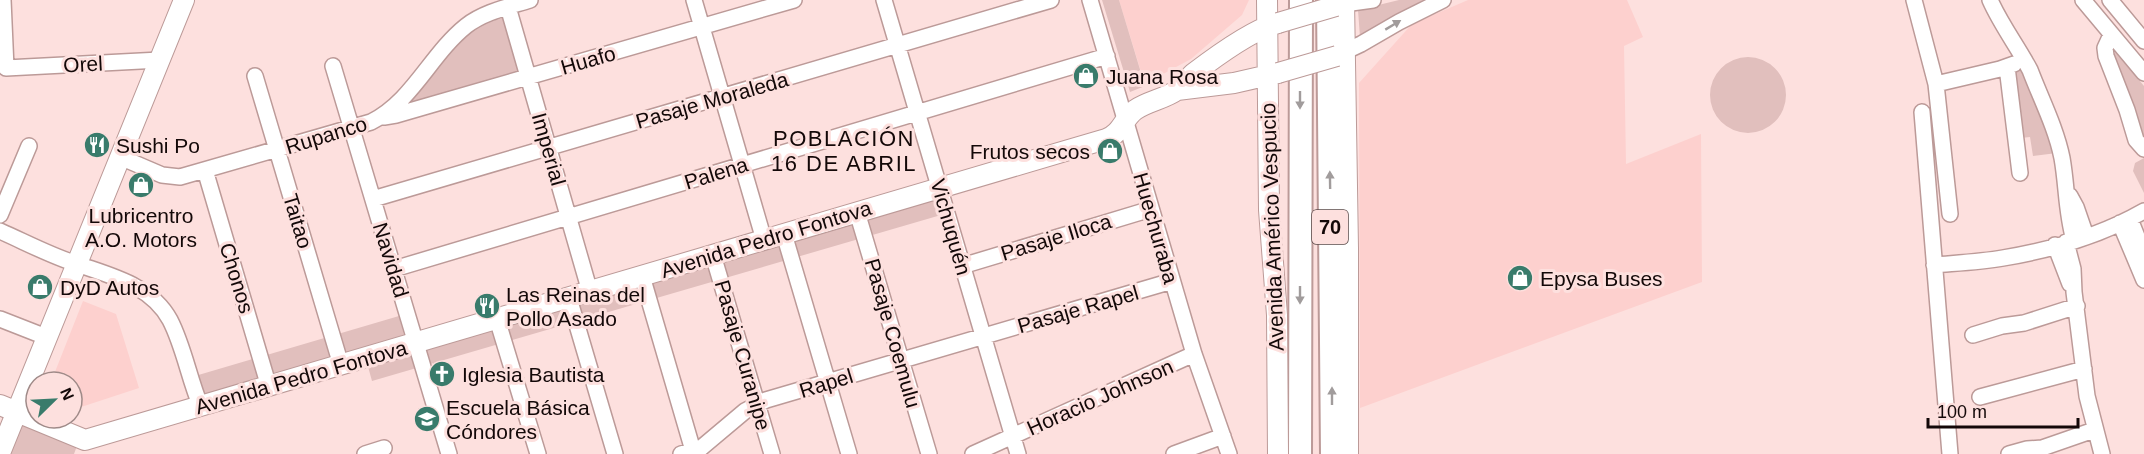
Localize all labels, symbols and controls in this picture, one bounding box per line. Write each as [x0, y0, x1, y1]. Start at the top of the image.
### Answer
one-way arrow [1385, 20, 1401, 31]
street label: Huafo [558, 41, 618, 79]
street label: Orel [63, 51, 103, 77]
shop icon: Juana Rosa [1071, 61, 1101, 91]
place label: Juana Rosa [1106, 65, 1218, 88]
street label: Pasaje Moraleda [633, 67, 791, 133]
one-way arrow [1295, 91, 1305, 110]
street label: Avenida Américo Vespucio [1256, 103, 1288, 351]
street label: Imperial [528, 110, 570, 188]
street label: Rupanco [282, 112, 370, 158]
district label: POBLACIÓN 16 DE ABRIL [771, 126, 917, 176]
restaurant icon: Sushi Po [82, 130, 112, 160]
place label: Sushi Po [116, 134, 200, 157]
shop icon: Frutos secos [1095, 136, 1125, 166]
place label: Frutos secos [970, 140, 1090, 163]
street label: Palena [681, 152, 751, 194]
shop icon: Lubricentro A.O. Motors [126, 170, 156, 200]
street label: Huechuraba [1129, 170, 1183, 286]
one-way arrow [1325, 170, 1335, 189]
street label: Vichuquén [926, 176, 976, 278]
street label: Taitao [279, 191, 317, 251]
street label: Avenida Pedro Fontova [658, 196, 874, 282]
place label: Lubricentro A.O. Motors [85, 204, 197, 251]
street label: Pasaje Iloca [998, 209, 1114, 265]
road number: 70 [1312, 210, 1348, 244]
street label: Navidad [369, 220, 413, 300]
street label: Chonos [215, 240, 259, 316]
street label: Pasaje Coemulu [861, 256, 925, 410]
shop icon: Epysa Buses [1505, 263, 1535, 293]
place label: Epysa Buses [1540, 267, 1663, 290]
shop icon: DyD Autos [25, 272, 55, 302]
place label: DyD Autos [60, 276, 159, 299]
street label: Pasaje Curanipe [711, 277, 775, 433]
street label: Pasaje Rapel [1015, 281, 1141, 337]
place label: Las Reinas del Pollo Asado [506, 283, 645, 330]
one-way arrow [1295, 286, 1305, 305]
restaurant icon: Las Reinas del Pollo Asado [472, 291, 502, 321]
street label: Avenida Pedro Fontova [193, 336, 410, 418]
street label: Horacio Johnson [1023, 354, 1177, 440]
church icon: Iglesia Bautista [427, 359, 457, 389]
place label: Iglesia Bautista [462, 363, 605, 386]
street label: Rapel [796, 364, 856, 402]
north arrow [24, 370, 84, 430]
text: N [57, 385, 77, 403]
one-way arrow [1327, 386, 1337, 405]
scale bar [1928, 391, 2078, 429]
place label: Escuela Básica Cóndores [446, 396, 590, 443]
text: 100 m [1937, 402, 1987, 422]
school or university icon: Escuela Básica Cóndores [412, 404, 442, 434]

